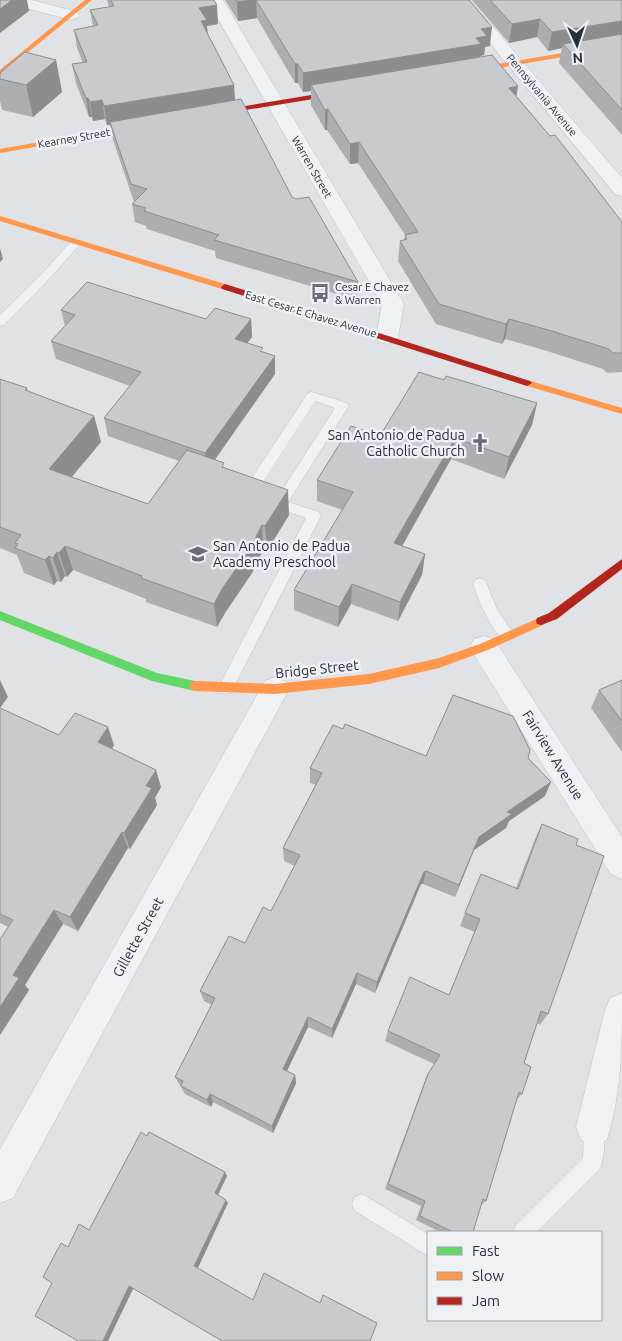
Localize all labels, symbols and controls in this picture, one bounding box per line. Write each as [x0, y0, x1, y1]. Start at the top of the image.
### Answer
north arrow [552, 20, 602, 70]
text: N [572, 50, 583, 66]
street label: Pennsylvania Avenue [504, 52, 580, 138]
street label: Kearney Street [37, 126, 112, 150]
street label: Warren Street [289, 134, 335, 201]
place label: Cesar E Chavez & Warren [335, 281, 409, 306]
bus stop icon: Cesar E Chavez & Warren [309, 282, 331, 304]
street label: East Cesar E Chavez Avenue [244, 288, 378, 340]
place label: San Antonio de Padua Catholic Church [328, 427, 465, 459]
church icon: San Antonio de Padua Catholic Church [469, 432, 491, 454]
place label: San Antonio de Padua Academy Preschool [213, 538, 350, 570]
school or university icon: San Antonio de Padua Academy Preschool [187, 543, 209, 565]
street label: Bridge Street [274, 657, 360, 681]
street label: Fairview Avenue [519, 707, 587, 803]
street label: Gillette Street [109, 894, 167, 980]
legend [427, 1231, 602, 1321]
text: Fast [472, 1242, 500, 1259]
text: Slow [472, 1267, 505, 1284]
text: Jam [472, 1292, 500, 1309]

